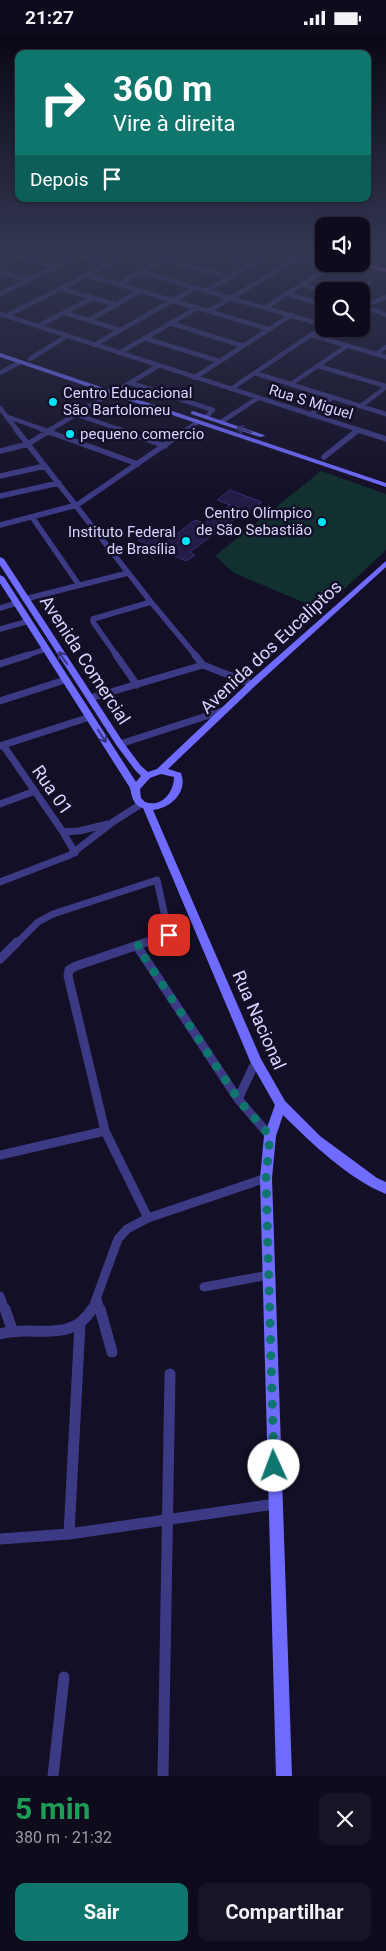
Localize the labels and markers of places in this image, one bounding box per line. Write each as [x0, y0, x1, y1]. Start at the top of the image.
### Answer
place label: Centro Educacional São Bartolomeu [63, 384, 192, 419]
marker: Centro Educacional São Bartolomeu [47, 396, 59, 408]
place label: pequeno comercio [80, 425, 204, 443]
marker: pequeno comercio [64, 428, 76, 440]
place label: Centro Olímpico de São Sebastião [196, 504, 312, 539]
marker: Centro Olímpico de São Sebastião [316, 516, 328, 528]
place label: Instituto Federal de Brasília [68, 523, 176, 558]
marker: Instituto Federal de Brasília [180, 535, 192, 547]
pin [148, 914, 190, 956]

